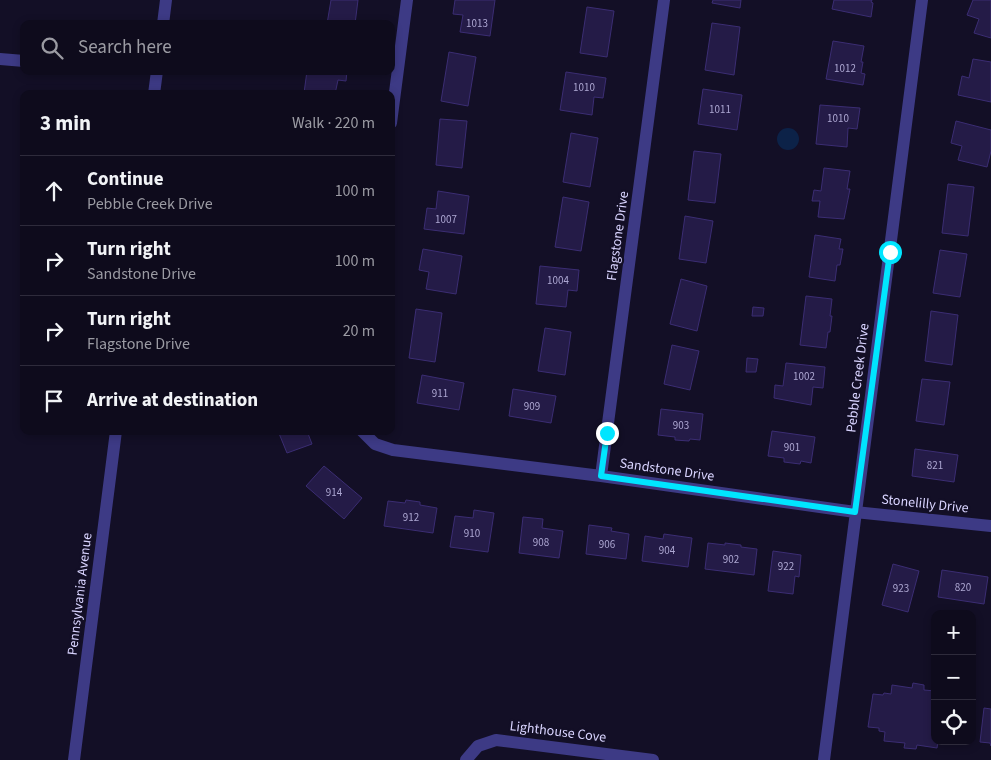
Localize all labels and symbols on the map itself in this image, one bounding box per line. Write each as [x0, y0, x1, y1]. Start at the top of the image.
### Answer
house number: 1013 [466, 16, 488, 31]
house number: 1012 [834, 61, 856, 76]
house number: 1010 [573, 80, 595, 95]
house number: 1011 [709, 102, 731, 117]
house number: 1010 [827, 111, 849, 126]
street label: Flagstone Drive [602, 190, 634, 282]
house number: 1007 [435, 212, 457, 227]
route start [879, 241, 902, 264]
house number: 1004 [547, 273, 569, 288]
street label: Pebble Creek Drive [841, 322, 875, 434]
house number: 1002 [793, 369, 815, 384]
house number: 911 [432, 386, 448, 401]
house number: 909 [524, 399, 540, 414]
house number: 903 [673, 418, 689, 433]
route end [596, 422, 619, 445]
house number: 901 [784, 440, 800, 455]
street label: Sandstone Drive [618, 453, 716, 487]
house number: 821 [927, 458, 943, 473]
house number: 914 [326, 485, 343, 500]
street label: Stonelilly Drive [880, 489, 970, 519]
house number: 912 [403, 510, 419, 525]
house number: 910 [464, 526, 480, 541]
street label: Pennsylvania Avenue [63, 532, 97, 656]
house number: 908 [533, 535, 550, 550]
house number: 906 [599, 537, 616, 552]
house number: 904 [659, 543, 676, 558]
house number: 902 [723, 552, 739, 567]
house number: 922 [778, 559, 794, 574]
house number: 820 [955, 580, 971, 595]
house number: 923 [893, 581, 909, 596]
street label: Lighthouse Cove [509, 716, 607, 748]

